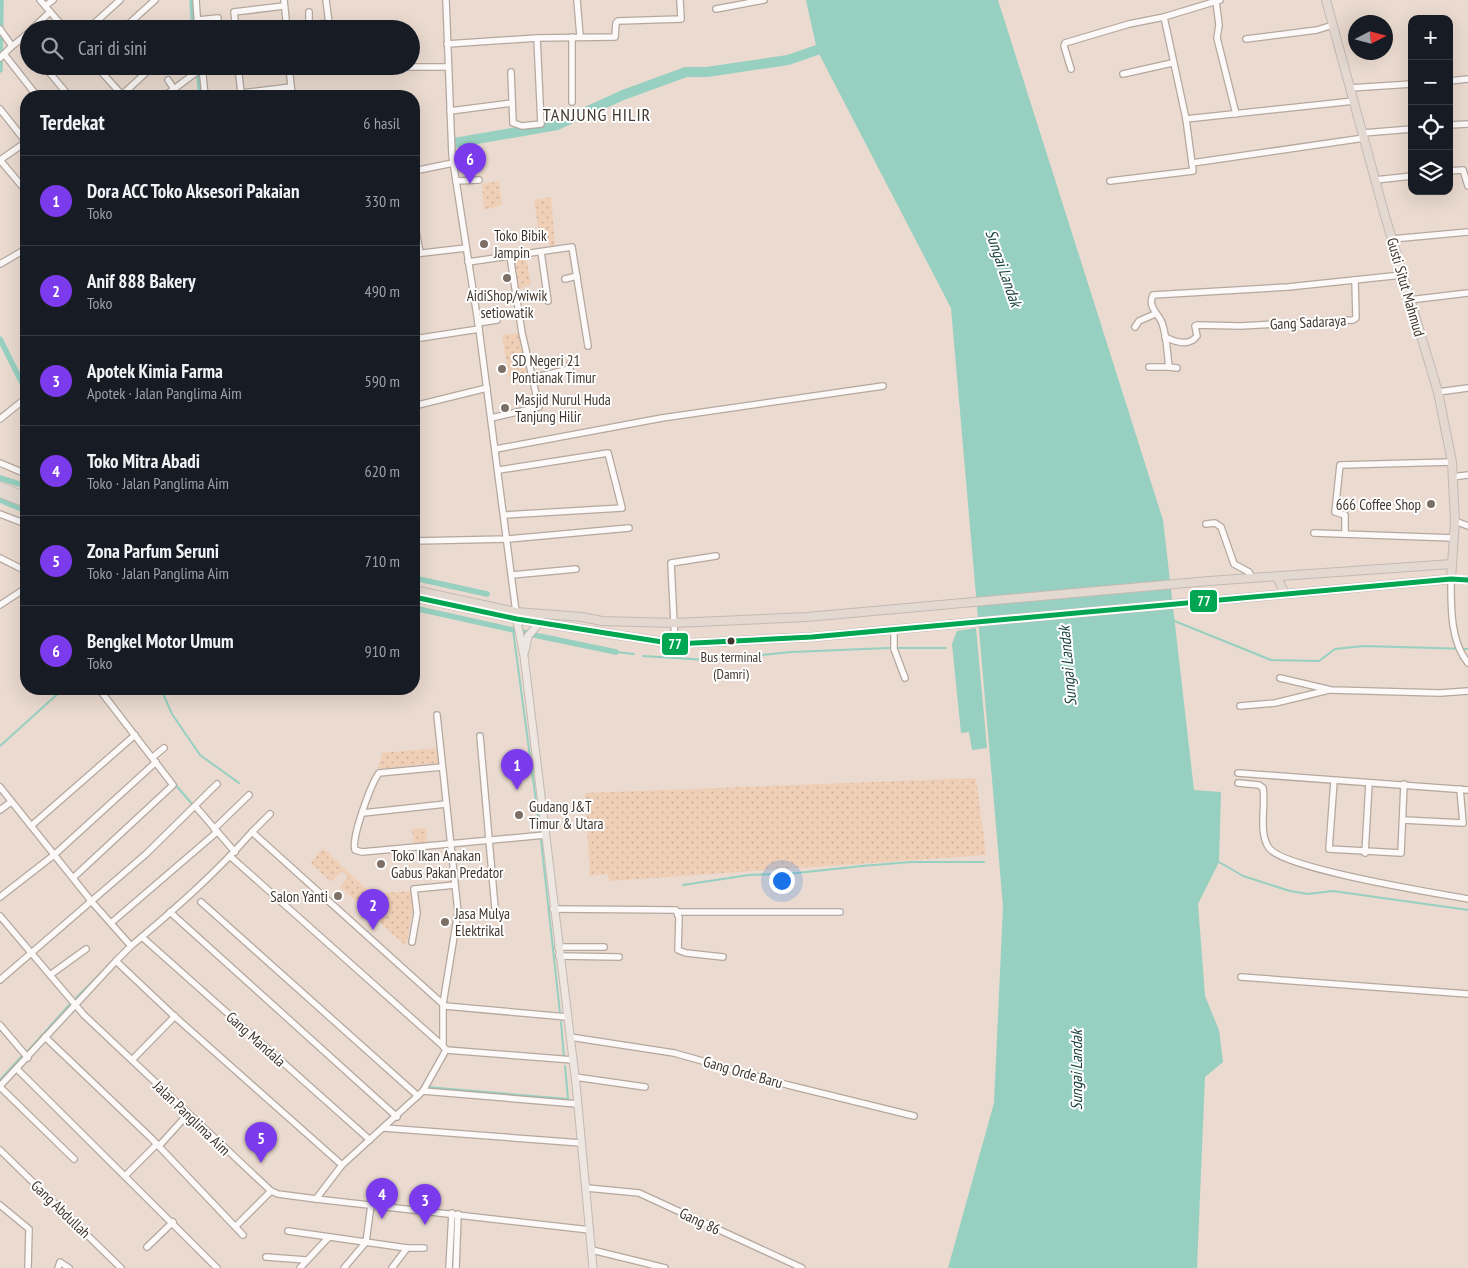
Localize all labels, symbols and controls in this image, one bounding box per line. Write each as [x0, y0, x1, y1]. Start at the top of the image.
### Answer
north arrow [1348, 15, 1393, 60]
map controls [1408, 15, 1453, 195]
button: + [1408, 15, 1453, 60]
search box [20, 20, 420, 75]
icon: search [38, 34, 66, 62]
text: Cari di sini [78, 36, 147, 60]
button: − [1408, 60, 1453, 105]
district label: TANJUNG HILIR [543, 103, 651, 126]
button: locate [1408, 105, 1453, 150]
text: Terdekat [40, 109, 105, 136]
text: 6 hasil [363, 113, 400, 133]
pin: 6 [454, 143, 486, 184]
button: layers [1408, 150, 1453, 195]
text: Dora ACC Toko Aksesori Pakaian [87, 179, 299, 203]
text: 1 [52, 191, 60, 211]
text: 330 m [365, 191, 400, 211]
text: Toko [87, 203, 112, 223]
place label: Toko Bibik Jampin [493, 226, 547, 262]
water label: Sungai Landak [981, 227, 1027, 311]
street label: Gusti Situt Mahmud [1383, 235, 1429, 339]
marker: Toko Bibik Jampin [478, 238, 490, 250]
text: Anif 888 Bakery [87, 269, 196, 293]
marker: AidiShop/wiwik setiowatik [501, 272, 513, 284]
text: 2 [52, 281, 60, 301]
text: 490 m [365, 281, 400, 301]
place label: AidiShop/wiwik setiowatik [467, 286, 547, 322]
text: Toko [87, 293, 112, 313]
street label: Gang Sadaraya [1269, 311, 1347, 333]
place label: SD Negeri 21 Pontianak Timur [512, 351, 597, 387]
text: Apotek Kimia Farma [87, 359, 223, 383]
marker: SD Negeri 21 Pontianak Timur [496, 363, 508, 375]
text: 3 [52, 371, 60, 391]
text: 590 m [365, 371, 400, 391]
text: Apotek · Jalan Panglima Aim [87, 383, 242, 403]
place label: Masjid Nurul Huda Tanjung Hilir [515, 390, 611, 426]
marker: Masjid Nurul Huda Tanjung Hilir [499, 402, 511, 414]
text: Toko Mitra Abadi [87, 449, 200, 473]
text: 4 [52, 461, 60, 481]
text: 620 m [365, 461, 400, 481]
text: Toko · Jalan Panglima Aim [87, 473, 229, 493]
place label: 666 Coffee Shop [1336, 495, 1421, 514]
marker: 666 Coffee Shop [1425, 498, 1437, 510]
text: Zona Parfum Seruni [87, 539, 219, 563]
text: 5 [52, 551, 60, 571]
text: 710 m [365, 551, 400, 571]
text: Toko · Jalan Panglima Aim [87, 563, 229, 583]
line badge: 77 [1189, 589, 1218, 613]
text: 77 [1197, 592, 1211, 610]
water label: Sungai Landak [1053, 623, 1080, 707]
text: Bengkel Motor Umum [87, 629, 234, 653]
line badge: 77 [661, 632, 689, 656]
text: 77 [668, 635, 682, 653]
marker: Bus terminal (Damri) [726, 636, 736, 646]
text: 6 [52, 641, 60, 661]
text: 910 m [365, 641, 400, 661]
place label: Bus terminal (Damri) [701, 648, 762, 683]
text: Toko [87, 653, 112, 673]
pin: 1 [501, 749, 533, 790]
place label: Gudang J&T Timur & Utara [529, 797, 604, 833]
marker: Gudang J&T Timur & Utara [513, 809, 525, 821]
place label: Toko Ikan Anakan Gabus Pakan Predator [391, 846, 504, 882]
marker: Toko Ikan Anakan Gabus Pakan Predator [375, 858, 387, 870]
your location [769, 868, 795, 894]
place label: Salon Yanti [270, 887, 328, 906]
pin: 2 [357, 889, 389, 930]
marker: Salon Yanti [332, 890, 344, 902]
place label: Jasa Mulya Elektrikal [454, 904, 510, 940]
marker: Jasa Mulya Elektrikal [439, 916, 451, 928]
street label: Gang Mandala [222, 1007, 290, 1071]
water label: Sungai Landak [1066, 1028, 1086, 1110]
street label: Gang Orde Baru [701, 1052, 785, 1092]
street label: Jalan Panglima Aim [149, 1076, 234, 1159]
pin: 5 [245, 1122, 277, 1163]
street label: Gang Abdullah [27, 1176, 95, 1242]
pin: 4 [366, 1178, 398, 1219]
pin: 3 [409, 1184, 441, 1225]
street label: Gang 86 [676, 1203, 724, 1239]

